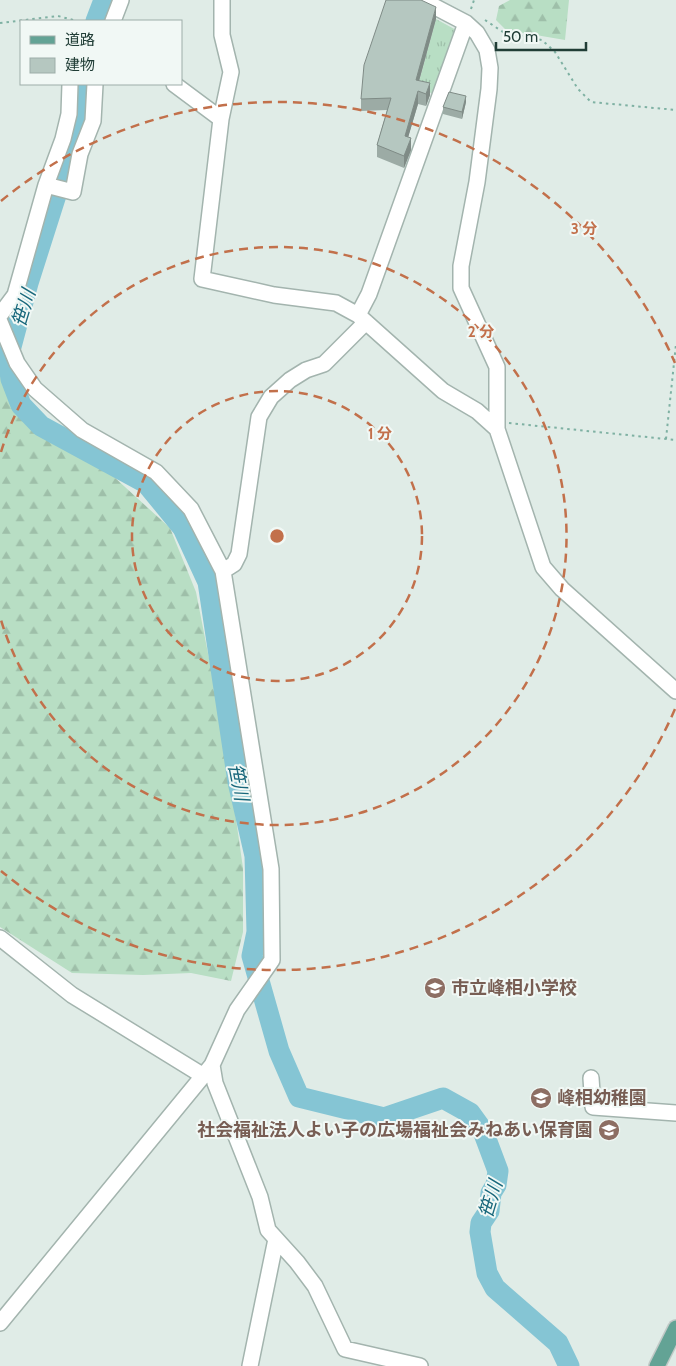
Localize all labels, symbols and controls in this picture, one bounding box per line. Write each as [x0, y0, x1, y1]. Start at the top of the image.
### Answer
legend [20, 20, 182, 85]
scale bar [496, 20, 586, 52]
text: 50 m [503, 28, 538, 46]
text: 道路 [65, 31, 95, 49]
text: 建物 [65, 56, 95, 74]
text: 3 分 [571, 220, 597, 238]
water label: 笹川 [7, 285, 41, 330]
text: 2 分 [468, 323, 494, 341]
text: 1 分 [368, 425, 392, 443]
centre of rings [268, 527, 286, 545]
water label: 笹川 [224, 761, 254, 805]
school or university icon: 市立峰相小学校 [423, 976, 447, 1000]
place label: 市立峰相小学校 [451, 977, 577, 999]
school or university icon: 峰相幼稚園 [529, 1086, 553, 1110]
place label: 峰相幼稚園 [557, 1087, 647, 1109]
school or university icon: 社会福祉法人よい子の広場福祉会みねあい保育園 [597, 1118, 621, 1142]
place label: 社会福祉法人よい子の広場福祉会みねあい保育園 [197, 1119, 593, 1141]
water label: 笹川 [474, 1176, 508, 1221]

